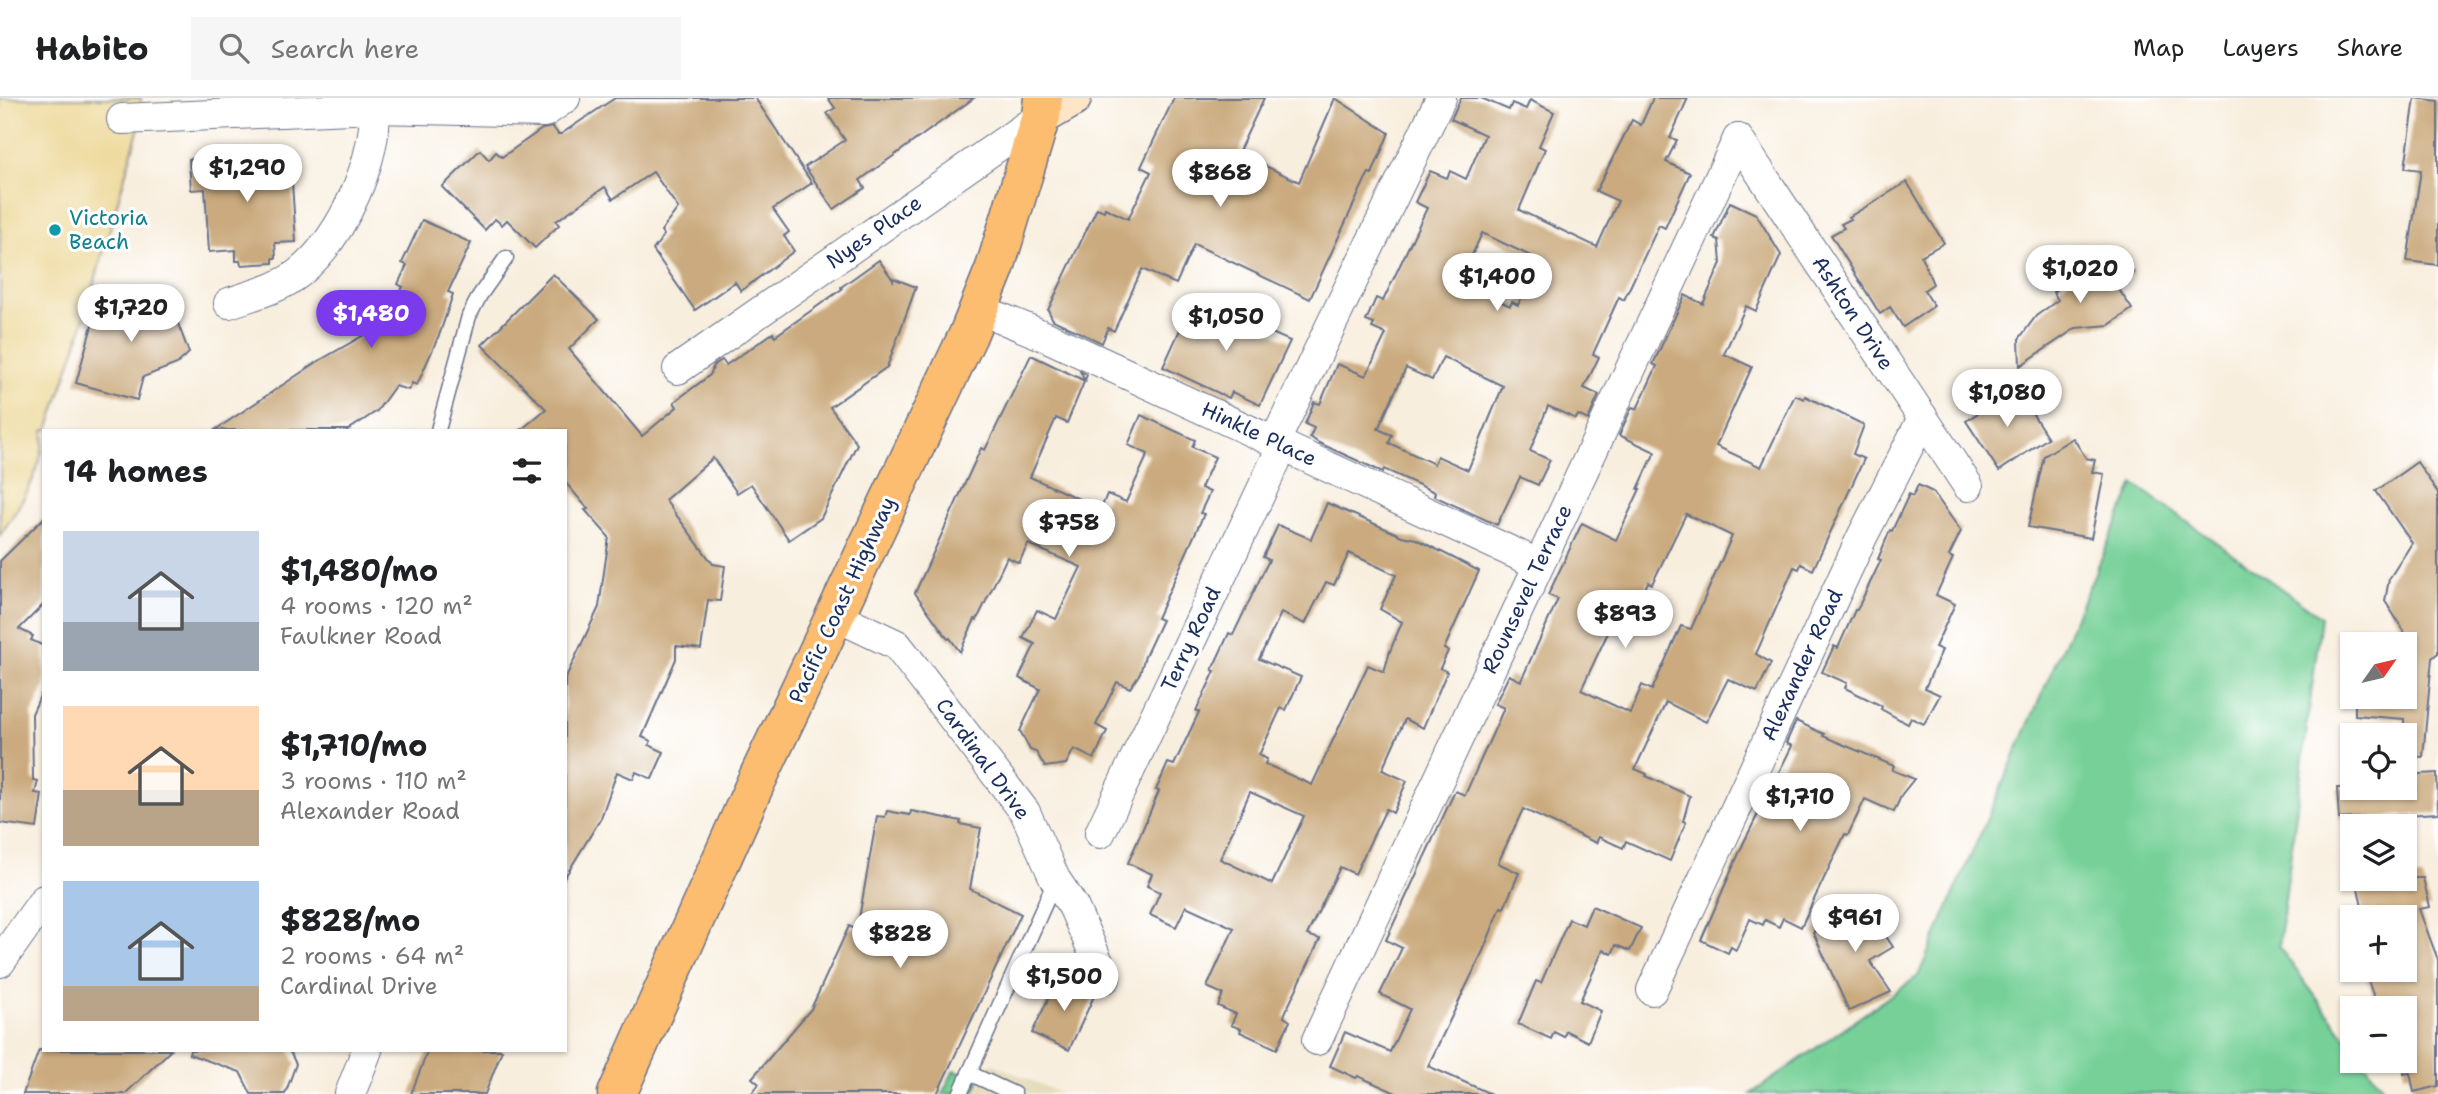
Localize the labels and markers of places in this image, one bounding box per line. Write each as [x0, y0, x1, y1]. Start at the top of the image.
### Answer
pin: $1,290 [190, 144, 304, 204]
pin: $868 [1179, 150, 1261, 209]
place label: Victoria Beach [69, 204, 148, 256]
marker: Victoria Beach [47, 222, 63, 238]
pin: $1,020 [2023, 246, 2137, 305]
pin: $1,400 [1440, 254, 1554, 313]
pin: $1,720 [74, 285, 188, 344]
pin: $1,480 [314, 290, 428, 350]
pin: $1,050 [1169, 294, 1283, 353]
pin: $1,080 [1950, 370, 2064, 429]
pin: $758 [1028, 500, 1110, 559]
pin: $893 [1584, 590, 1666, 650]
pin: $1,710 [1743, 774, 1857, 833]
pin: $961 [1814, 894, 1896, 954]
pin: $828 [859, 910, 941, 970]
pin: $1,500 [1007, 954, 1121, 1013]

